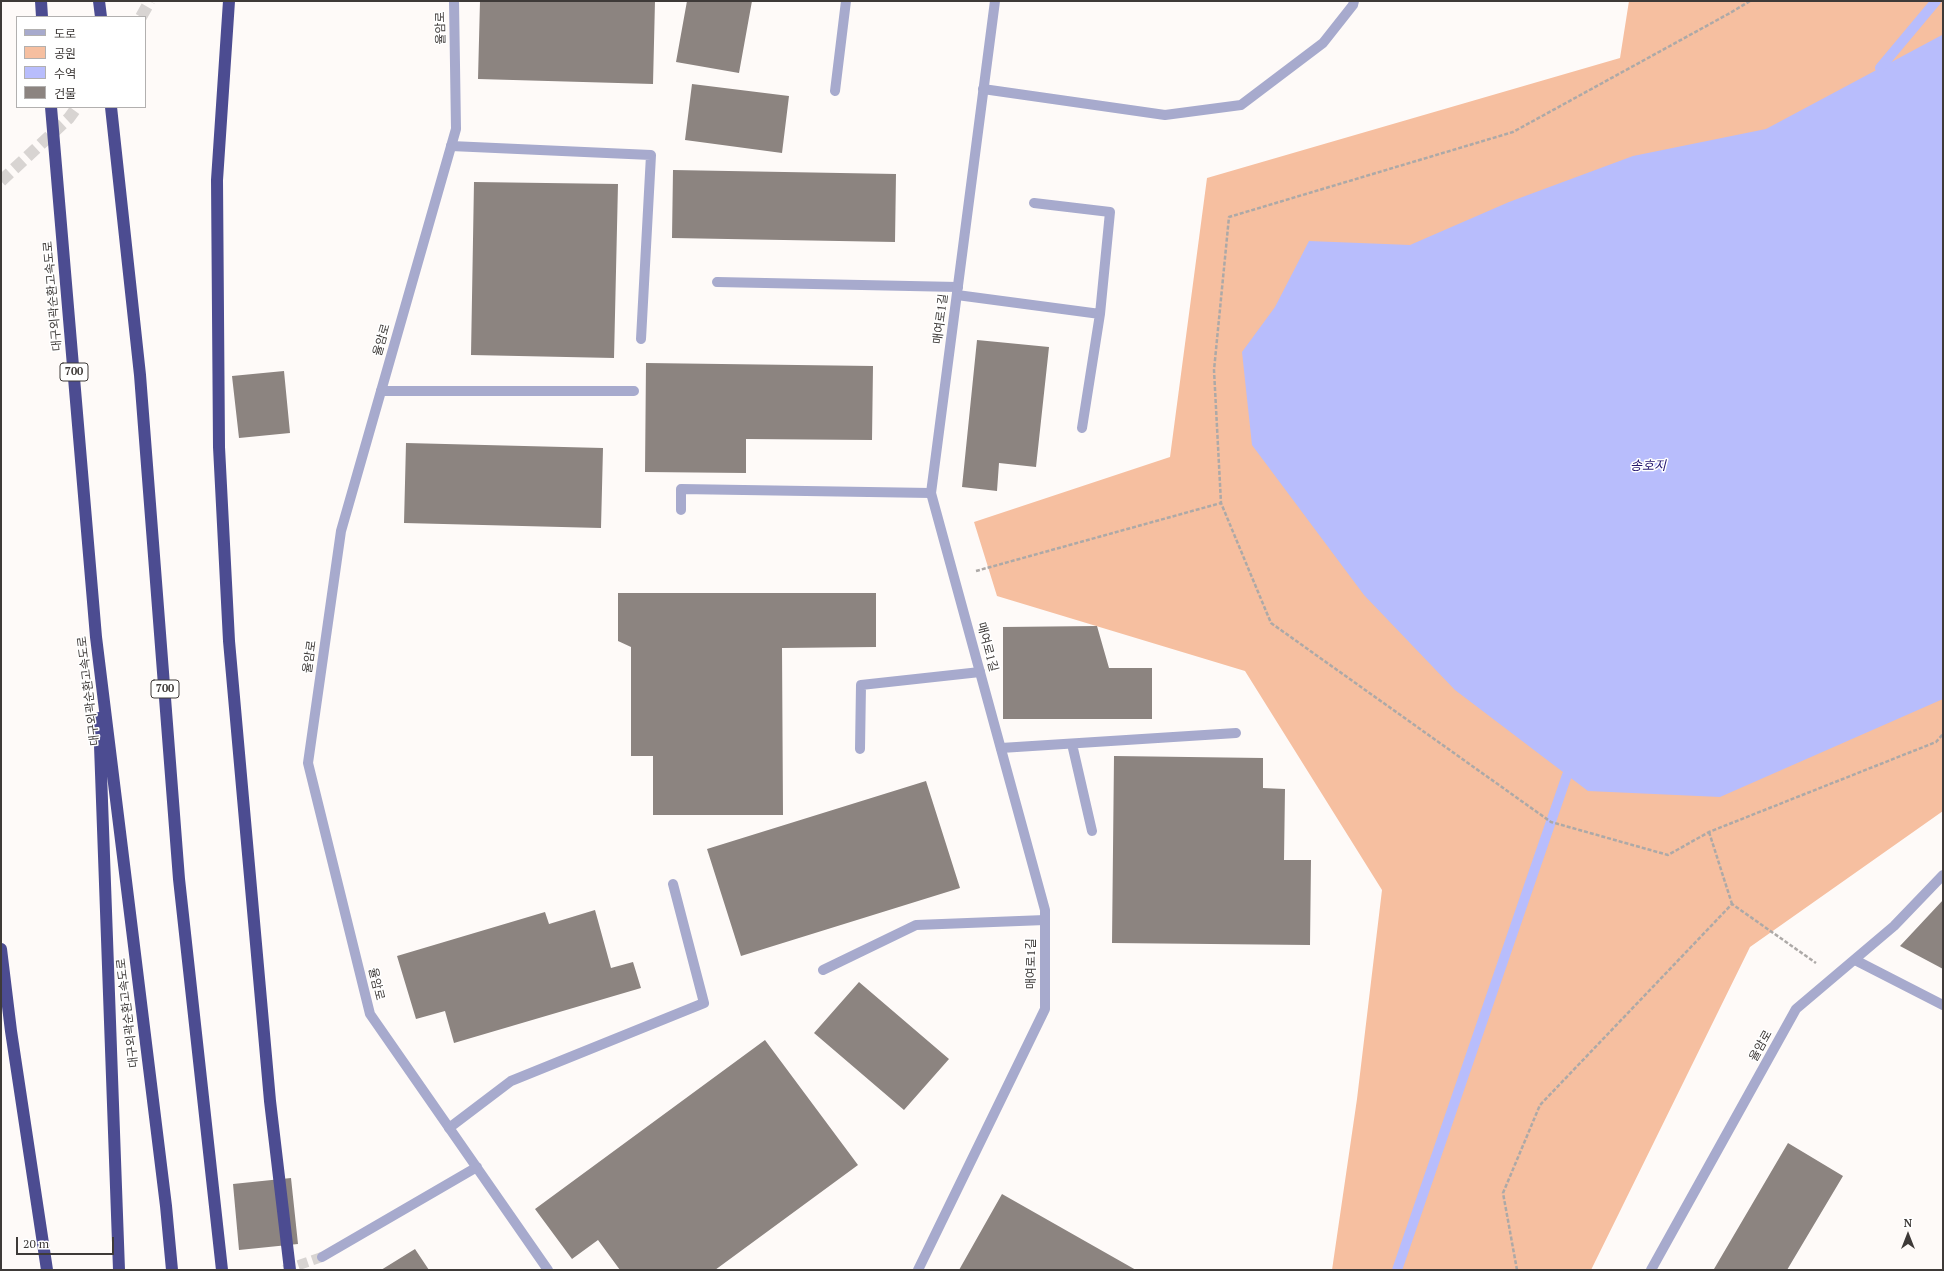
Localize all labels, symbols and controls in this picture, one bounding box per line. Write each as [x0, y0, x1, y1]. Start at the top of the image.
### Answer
street label: 율암로 [434, 11, 448, 45]
legend [16, 16, 146, 108]
text: 도로 [54, 26, 76, 41]
text: 공원 [54, 46, 76, 61]
text: 수역 [54, 66, 76, 81]
text: 건물 [54, 86, 76, 101]
street label: 대구외곽순환고속도로 [41, 240, 65, 352]
street label: 매여로1길 [931, 293, 951, 345]
street label: 율암로 [371, 322, 393, 358]
road number: 700 [60, 363, 88, 381]
water label: 송호지 [1630, 458, 1666, 474]
street label: 매여로1길 [974, 621, 1000, 673]
street label: 대구외곽순환고속도로 [75, 635, 103, 747]
street label: 율암로 [301, 640, 319, 674]
road number: 700 [151, 680, 179, 698]
street label: 매여로1길 [1025, 939, 1039, 989]
street label: 대구외곽순환고속도로 [114, 957, 142, 1069]
street label: 율암로 [365, 966, 387, 1002]
street label: 율암로 [1747, 1028, 1775, 1064]
north arrow [1888, 1215, 1928, 1255]
text: N [1904, 1216, 1912, 1230]
scale bar [18, 1229, 116, 1255]
text: 20 m [23, 1236, 49, 1251]

